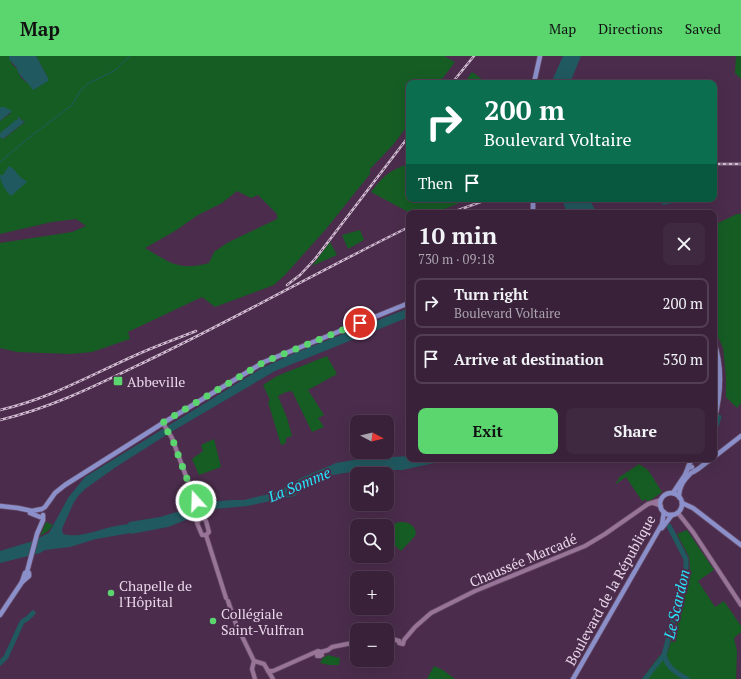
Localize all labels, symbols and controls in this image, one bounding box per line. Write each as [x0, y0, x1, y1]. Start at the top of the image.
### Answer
text: Map [20, 16, 60, 41]
text: Map [549, 19, 576, 38]
text: Directions [598, 19, 663, 38]
text: Saved [685, 19, 721, 38]
text: 200 m [484, 91, 565, 128]
icon: right [418, 96, 470, 148]
text: Boulevard Voltaire [484, 127, 632, 151]
icon: arrive [461, 172, 483, 194]
text: Then [418, 173, 453, 193]
text: 10 min [418, 219, 497, 251]
button: close [663, 223, 705, 265]
text: 730 m · 09:18 [418, 250, 495, 268]
text: Turn right [454, 284, 529, 304]
icon: right [420, 292, 442, 314]
text: 200 m [662, 293, 703, 313]
text: Boulevard Voltaire [454, 304, 561, 322]
pin [343, 306, 377, 340]
icon: arrive [349, 312, 371, 334]
icon: arrive [420, 348, 442, 370]
text: Arrive at destination [454, 349, 604, 369]
text: 530 m [662, 349, 703, 369]
place label: Abbeville [127, 372, 185, 391]
marker: Abbeville [112, 375, 124, 387]
button: Exit [418, 408, 558, 454]
button: Share [566, 408, 705, 454]
north arrow [350, 415, 394, 459]
map controls [350, 415, 394, 667]
water label: La Somme [264, 462, 333, 507]
button: sound [350, 467, 394, 511]
position arrow [175, 480, 217, 522]
street label: Boulevard de la République [561, 511, 659, 669]
button: search [350, 519, 394, 563]
street label: Chaussée Marcadé [466, 529, 580, 591]
water label: Le Scardon [658, 567, 694, 642]
button: + [350, 571, 394, 615]
place label: Chapelle de l'Hôpital [119, 576, 192, 611]
marker: Chapelle de l'Hôpital [106, 588, 116, 598]
place label: Collégiale Saint-Vulfran [221, 604, 305, 639]
marker: Collégiale Saint-Vulfran [208, 616, 218, 626]
button: − [350, 623, 394, 667]

